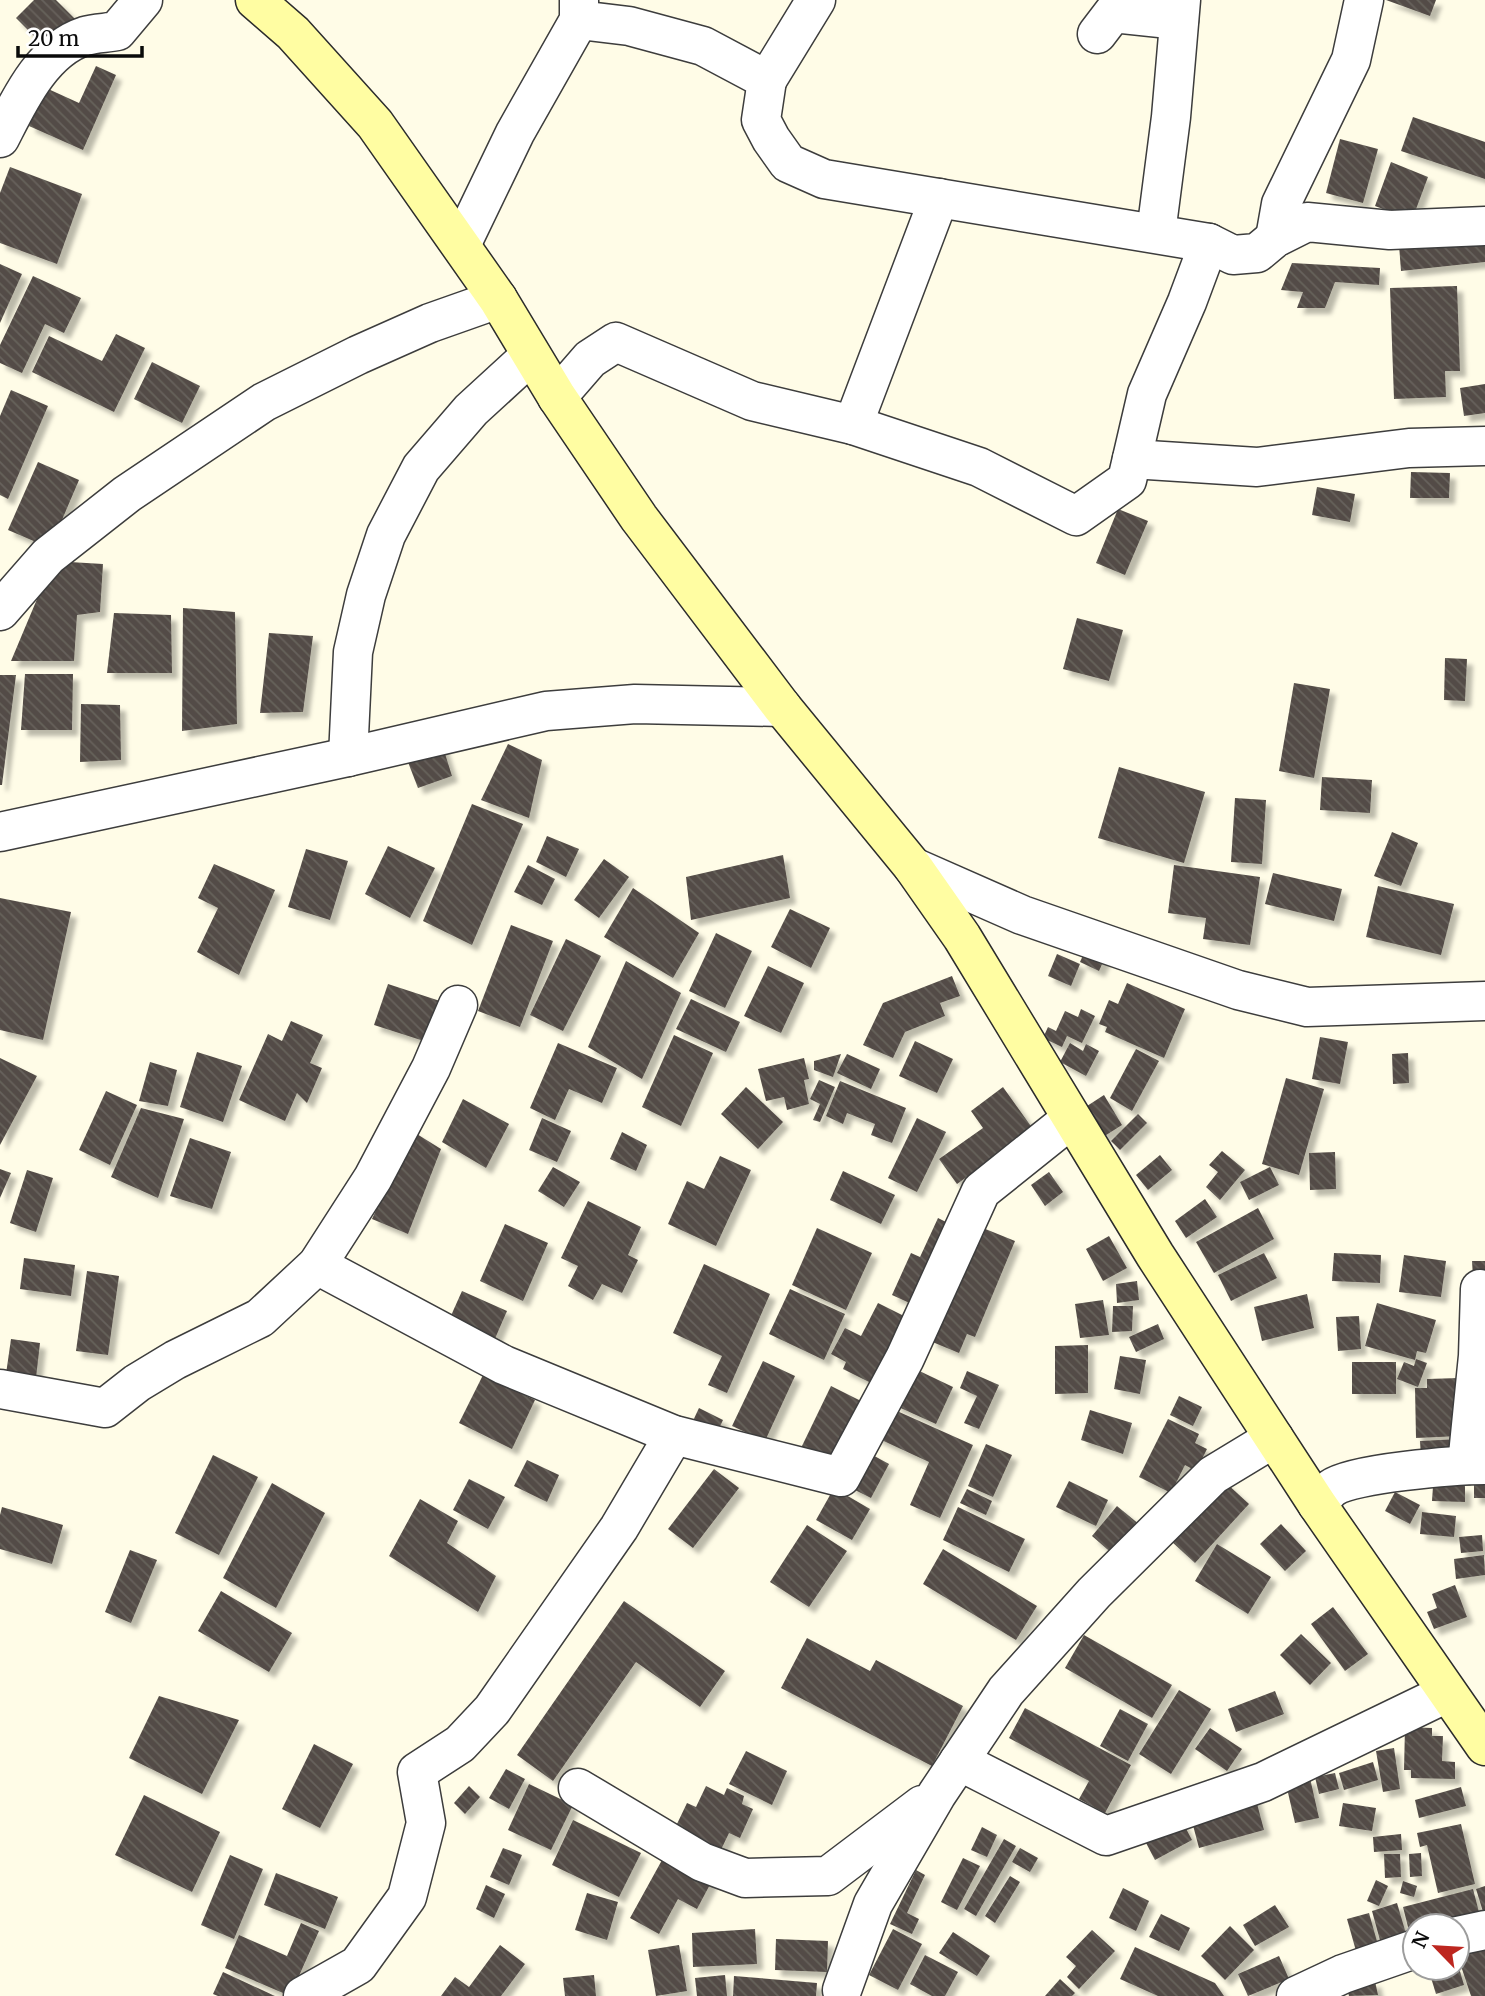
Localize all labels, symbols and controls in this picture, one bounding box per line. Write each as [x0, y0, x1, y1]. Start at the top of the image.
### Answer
scale bar [18, 14, 142, 58]
text: 20 m [28, 25, 80, 52]
north arrow [1401, 1912, 1471, 1982]
text: N [1407, 1928, 1435, 1952]

